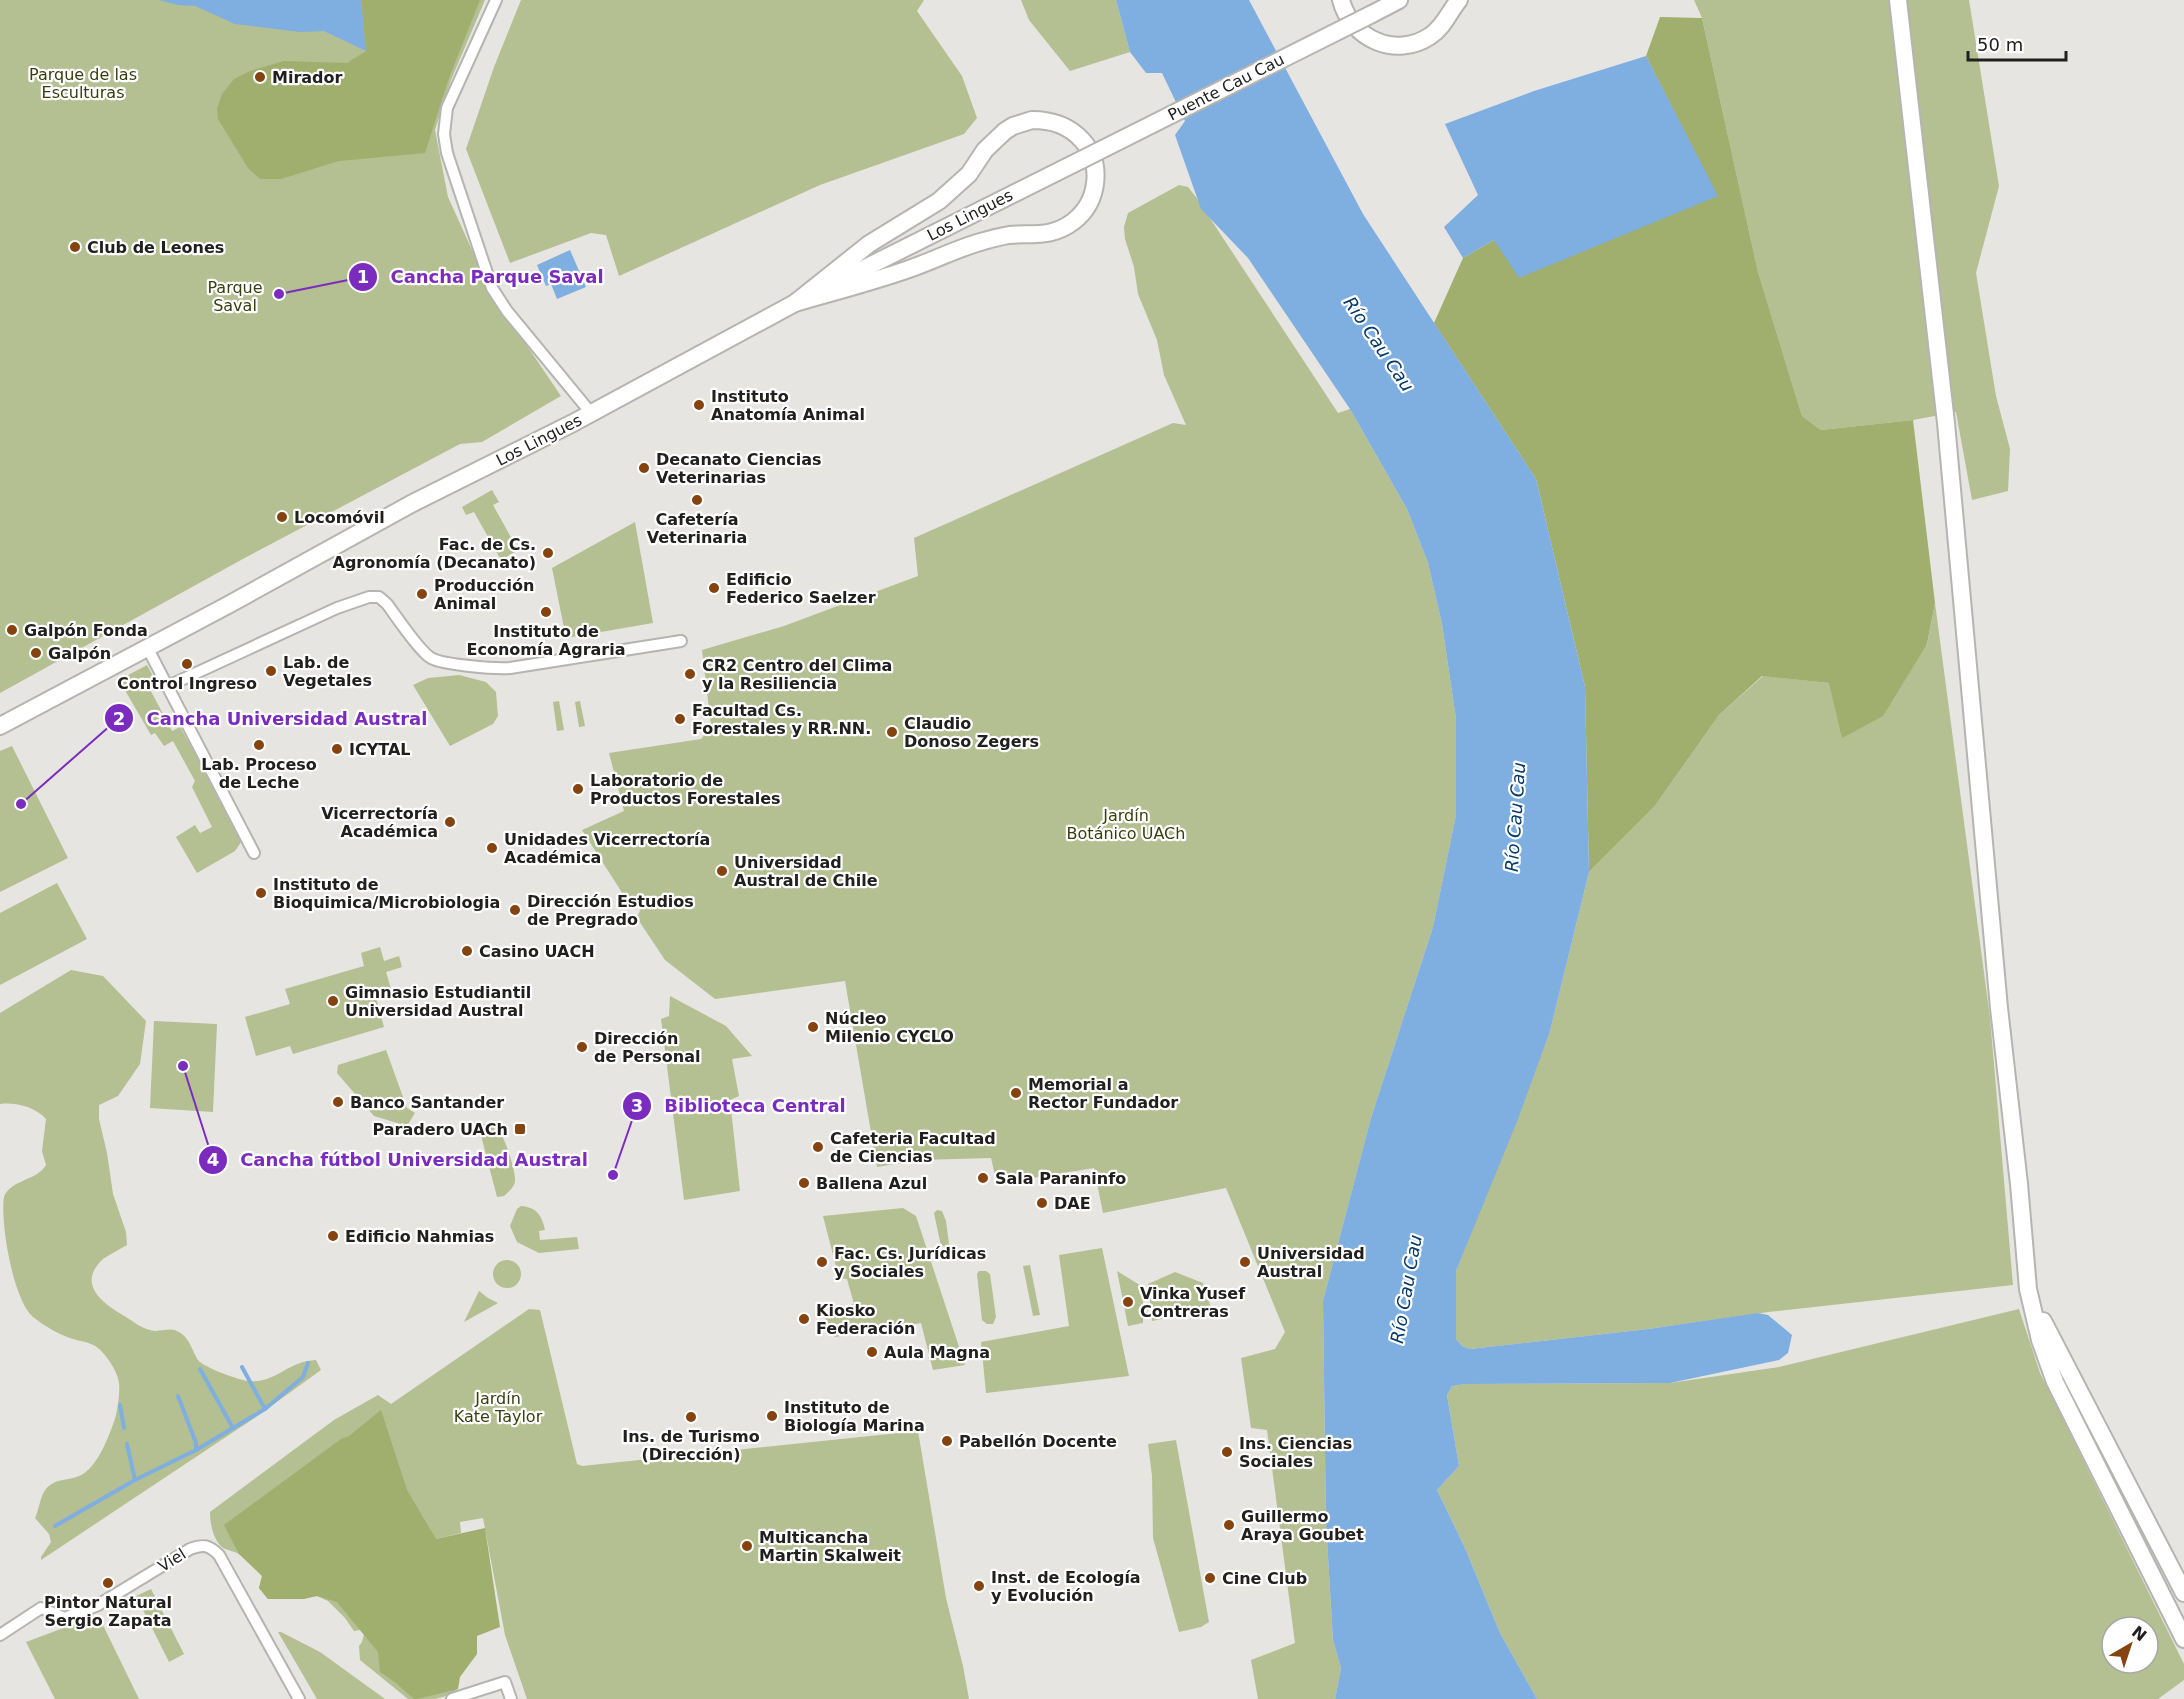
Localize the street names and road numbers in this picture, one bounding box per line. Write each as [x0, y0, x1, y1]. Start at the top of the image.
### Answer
street label: Puente Cau Cau [1165, 49, 1287, 125]
street label: Los Lingues [924, 185, 1016, 245]
street label: Los Lingues [493, 410, 585, 470]
street label: Viel [155, 1544, 189, 1576]

